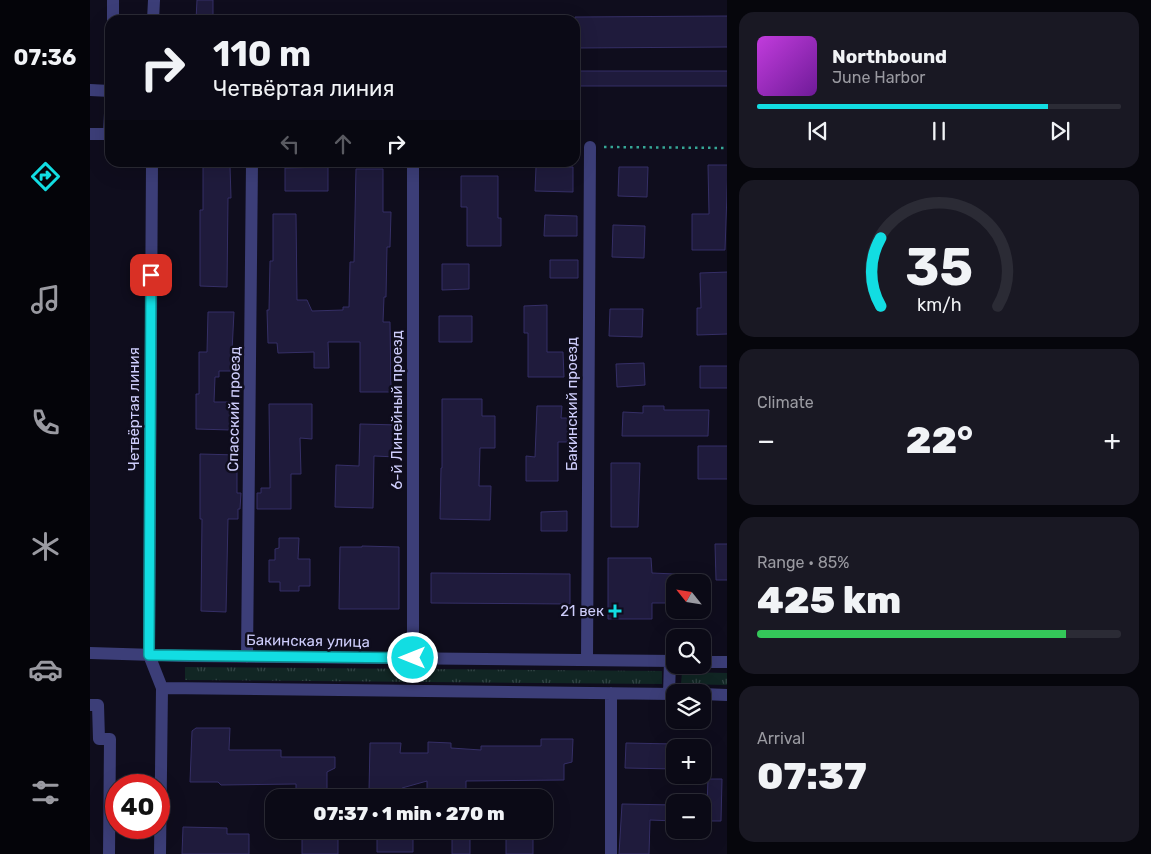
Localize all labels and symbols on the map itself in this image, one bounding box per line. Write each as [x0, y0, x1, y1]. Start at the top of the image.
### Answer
pin [130, 254, 172, 296]
street label: 6-й Линейный проезд [388, 330, 406, 490]
street label: Бакинский проезд [563, 337, 581, 471]
street label: Спасский проезд [224, 346, 244, 472]
street label: Четвёртая линия [125, 347, 143, 471]
north arrow [666, 574, 711, 619]
place label: 21 век [560, 602, 604, 620]
marker: 21 век [608, 604, 622, 618]
street label: Бакинская улица [246, 631, 370, 651]
position arrow [386, 631, 438, 683]
speed limit sign: 40 [105, 774, 170, 839]

